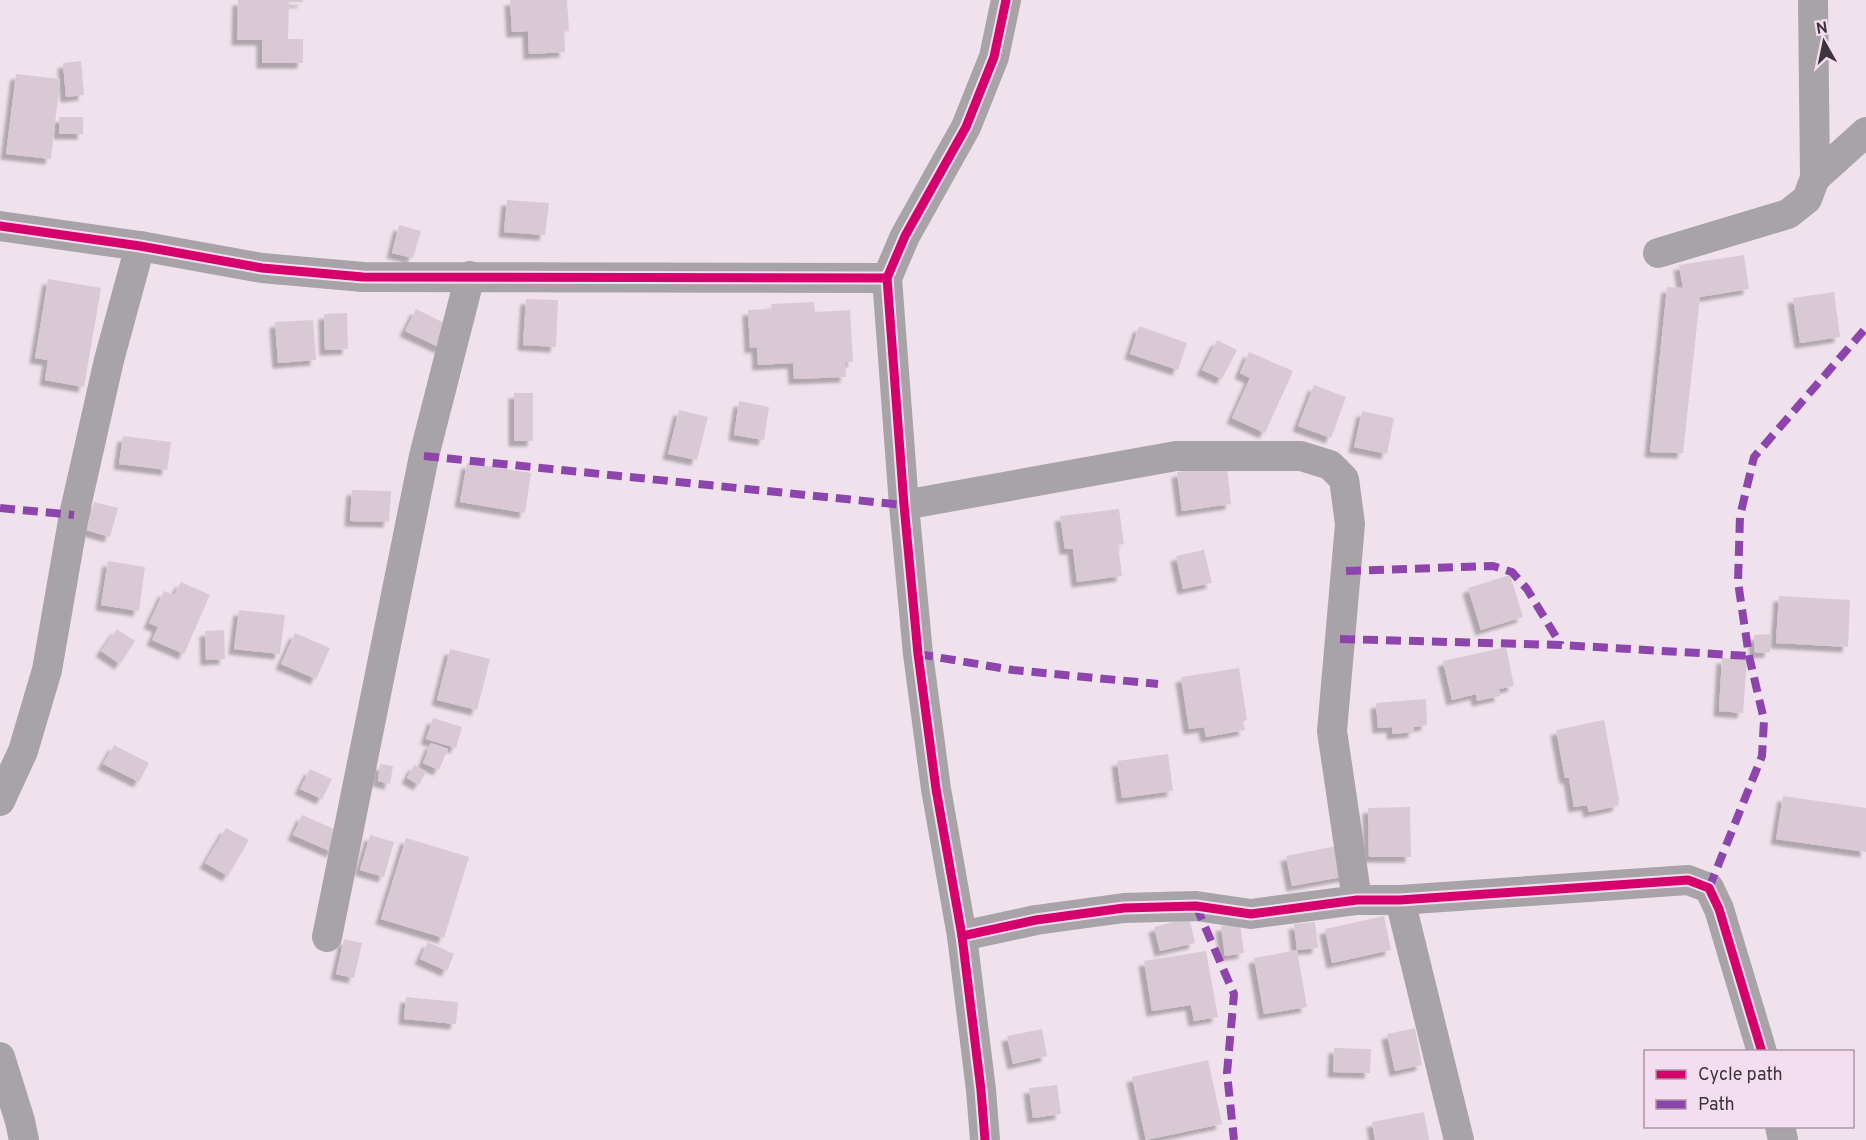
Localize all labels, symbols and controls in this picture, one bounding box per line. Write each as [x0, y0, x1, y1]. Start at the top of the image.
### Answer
north arrow [1794, 12, 1854, 72]
text: N [1815, 18, 1829, 40]
legend [1644, 1050, 1854, 1128]
text: Cycle path [1698, 1064, 1783, 1087]
text: Path [1698, 1094, 1735, 1117]

